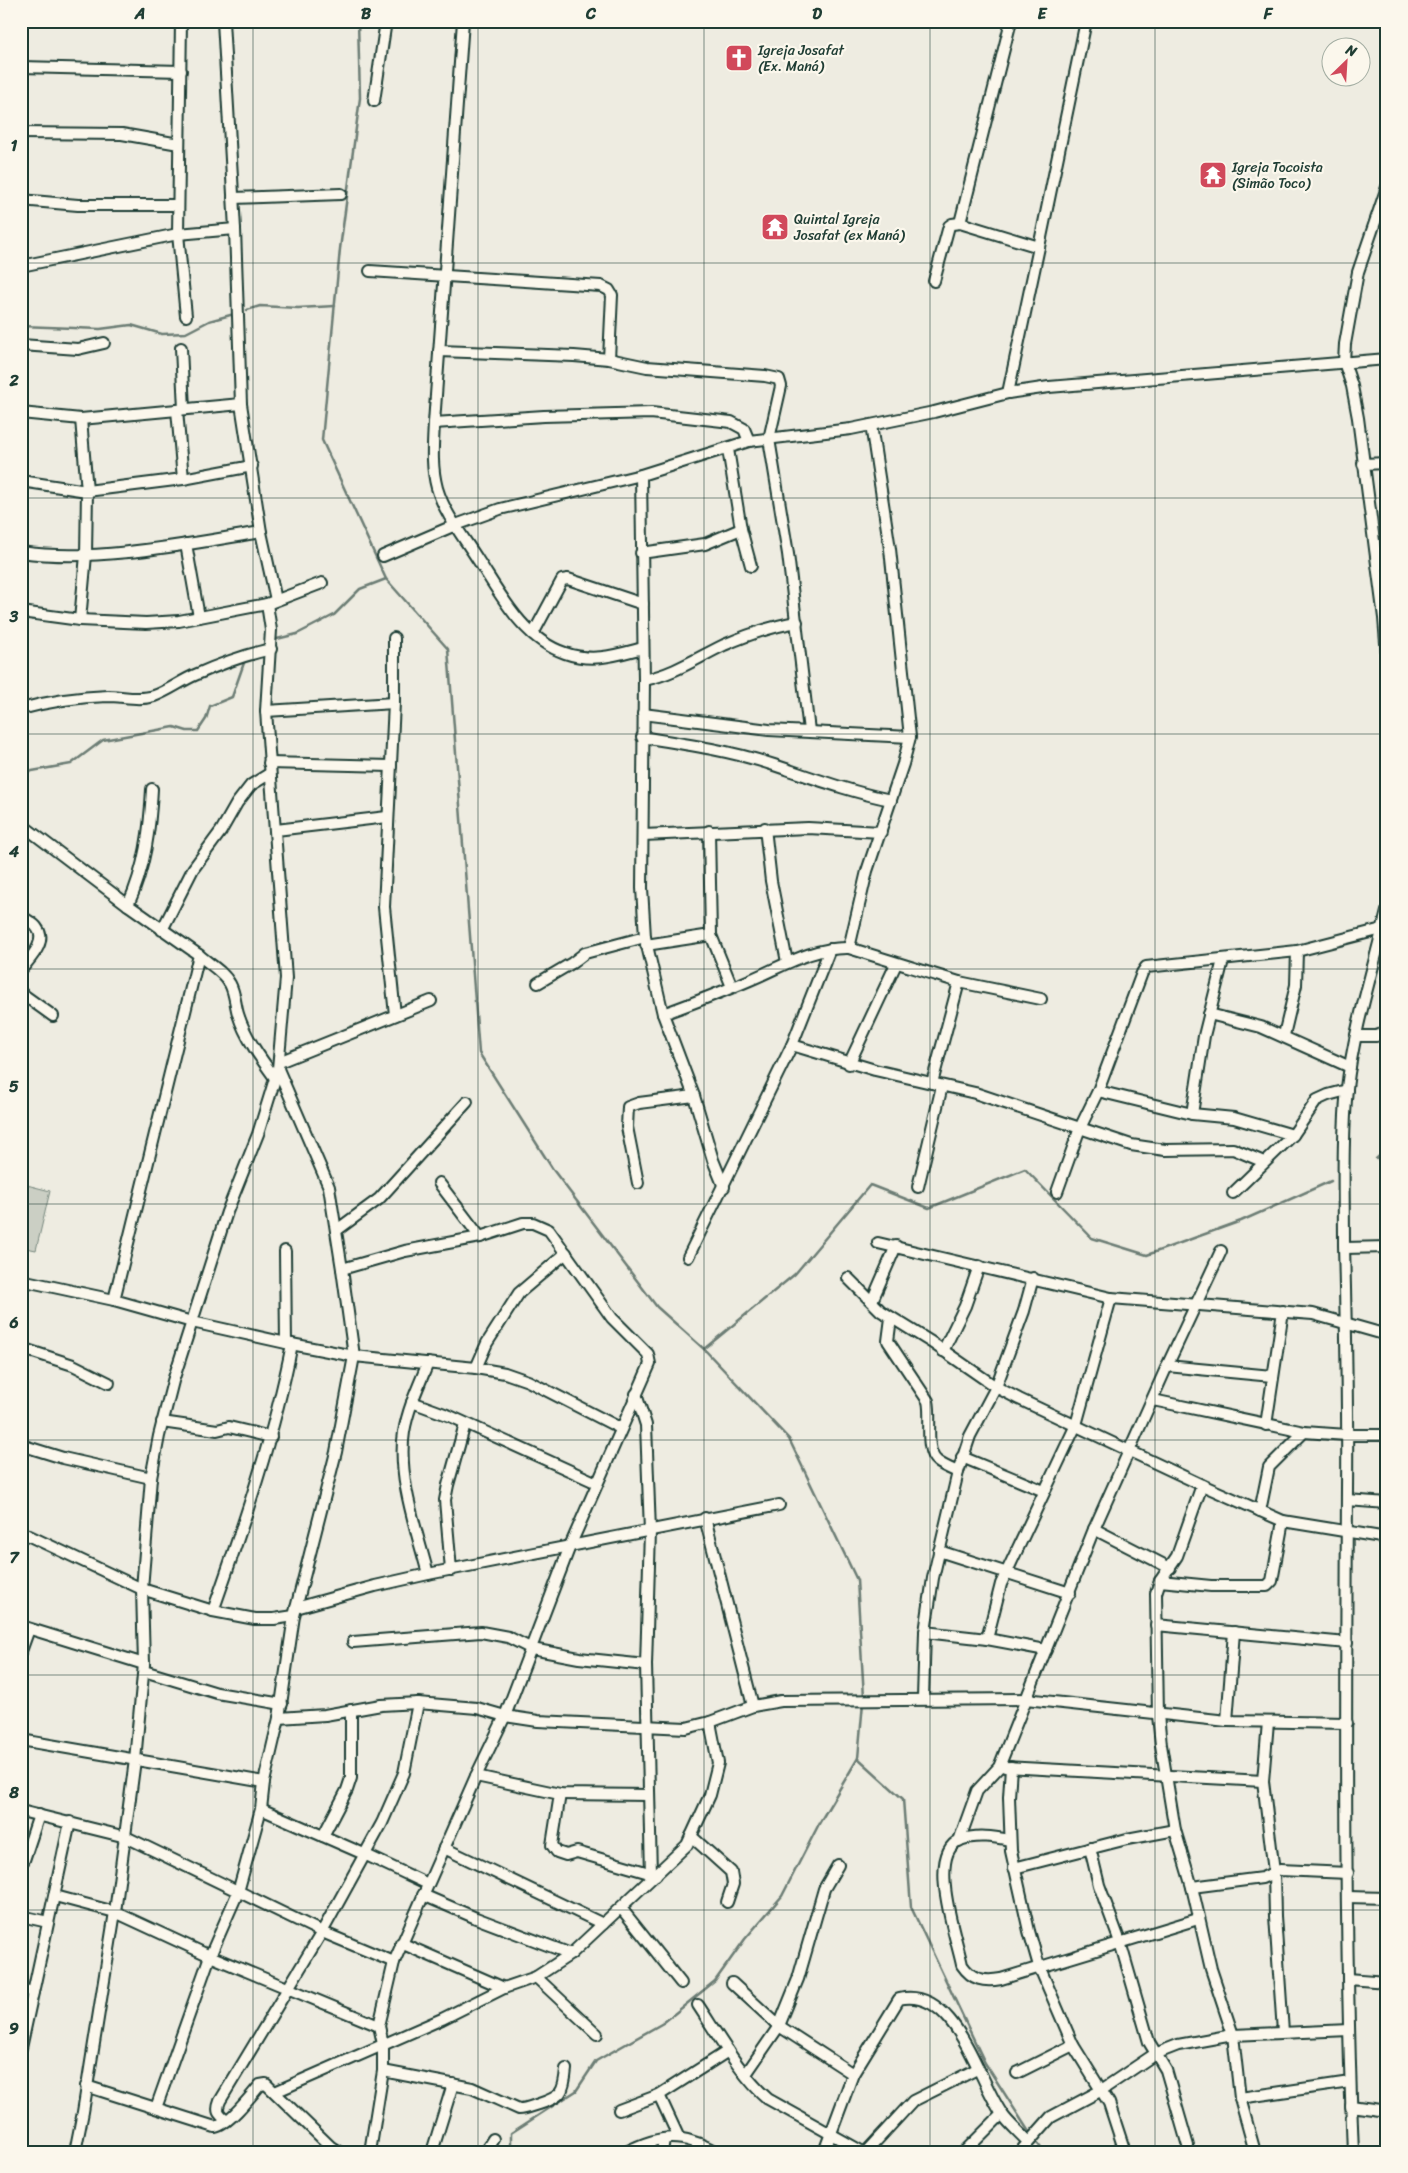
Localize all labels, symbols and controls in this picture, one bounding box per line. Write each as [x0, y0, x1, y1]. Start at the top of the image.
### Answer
text: A [134, 0, 145, 28]
text: B [361, 0, 372, 28]
text: C [585, 0, 597, 28]
text: D [812, 0, 822, 28]
text: E [1038, 0, 1048, 28]
text: F [1263, 0, 1274, 28]
text: N [1341, 37, 1361, 64]
place label: Igreja Josafat (Ex. Maná) [757, 38, 845, 79]
north arrow [1320, 38, 1370, 88]
church icon: Igreja Josafat (Ex. Maná) [724, 43, 754, 73]
text: 1 [11, 131, 18, 160]
place label: Igreja Tocoista (Simão Toco) [1231, 155, 1323, 196]
temple icon: Igreja Tocoista (Simão Toco) [1198, 160, 1228, 190]
place label: Quintal Igreja Josafat (ex Maná) [793, 207, 906, 248]
temple icon: Quintal Igreja Josafat (ex Maná) [760, 212, 790, 242]
text: 2 [8, 366, 19, 395]
text: 3 [9, 602, 19, 631]
text: 4 [8, 837, 19, 866]
text: 5 [9, 1072, 19, 1101]
text: 6 [8, 1308, 19, 1337]
text: 7 [9, 1543, 20, 1572]
text: 8 [8, 1778, 19, 1807]
text: 9 [9, 2014, 19, 2043]

